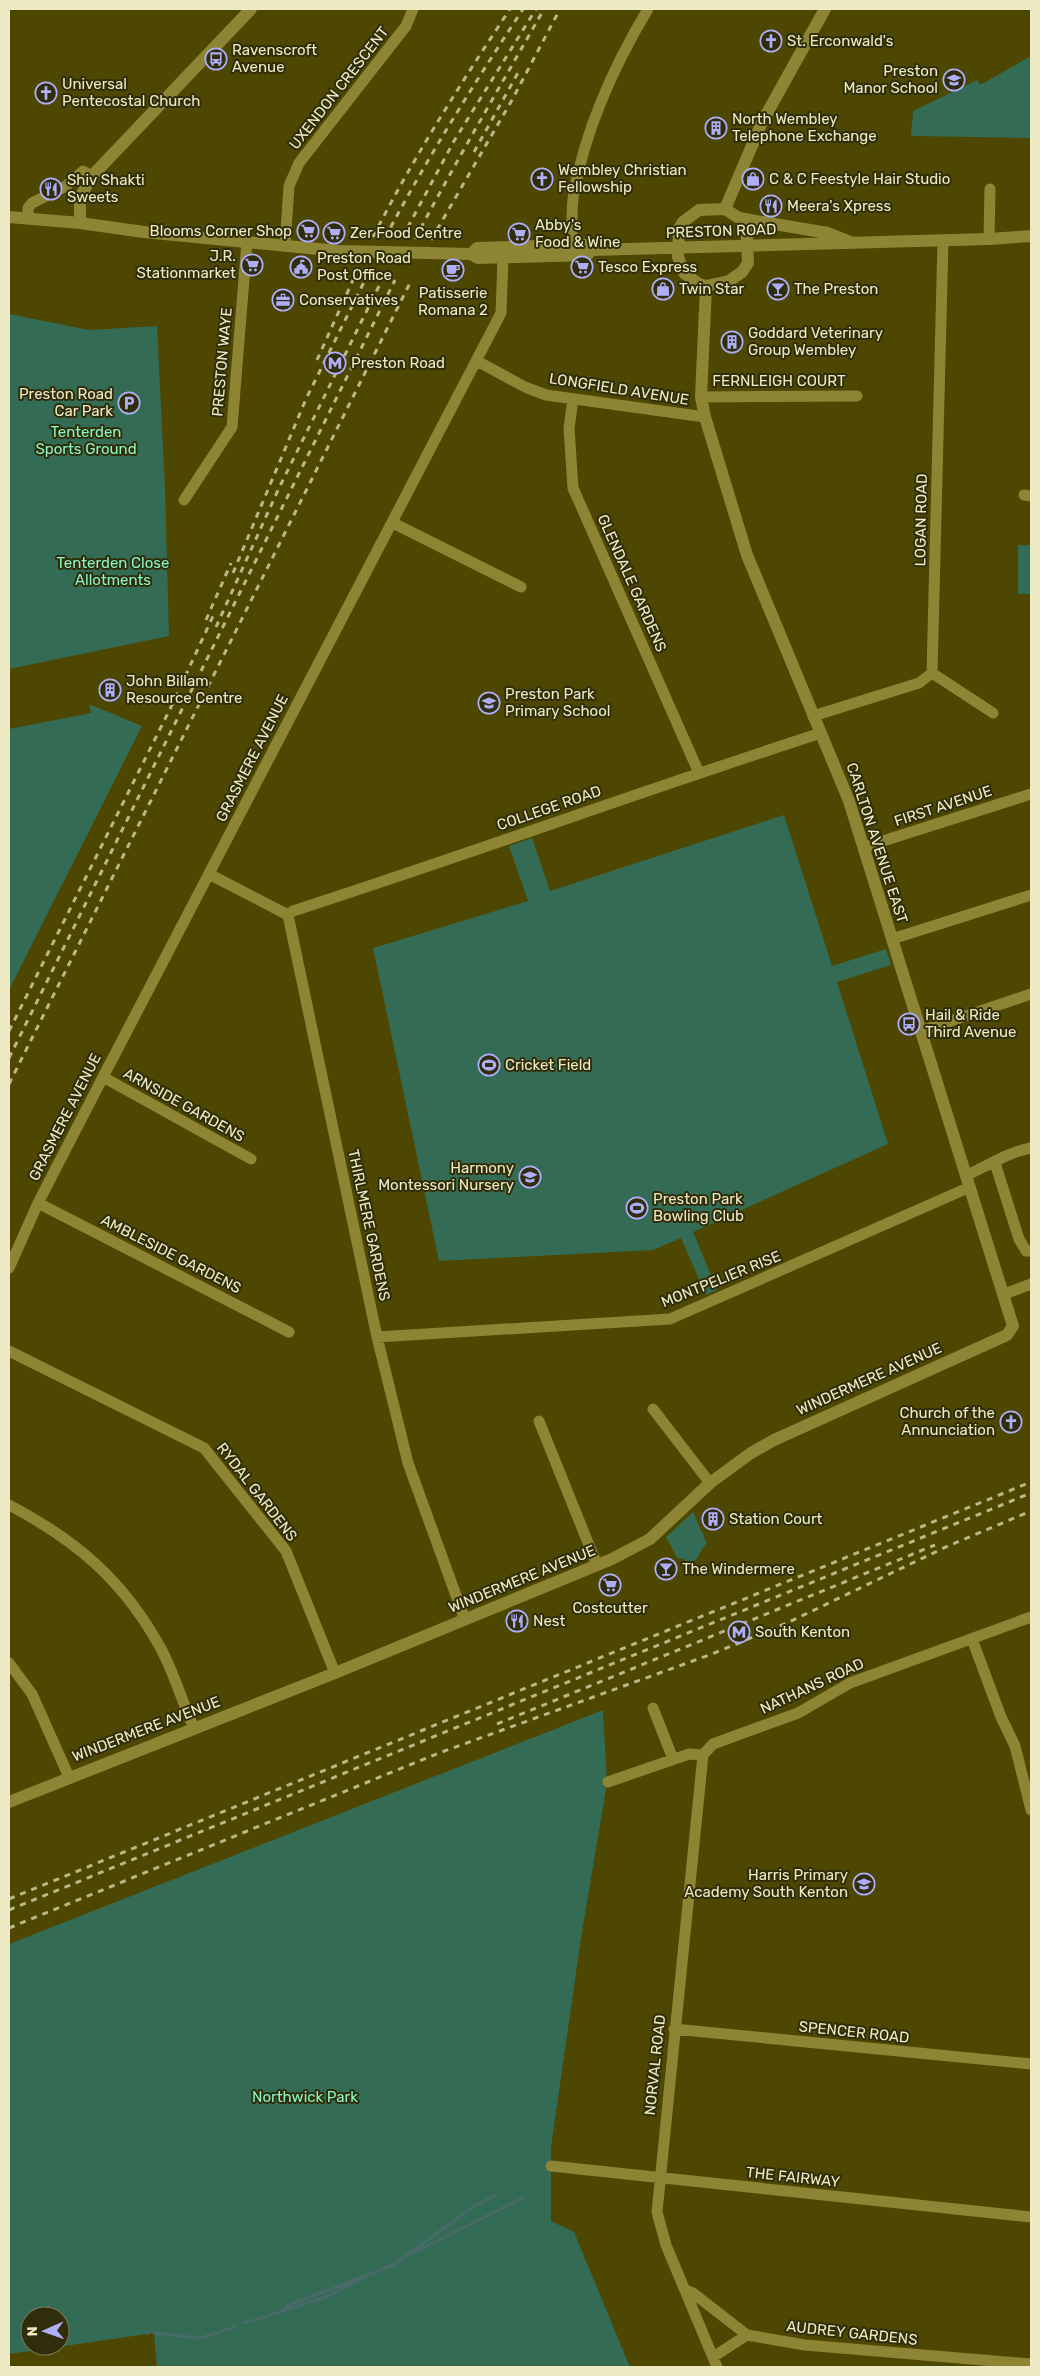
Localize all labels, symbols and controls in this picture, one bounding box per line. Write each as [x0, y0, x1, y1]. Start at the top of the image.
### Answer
street label: UXENDON CRESCENT [286, 23, 393, 153]
church icon: St. Erconwald's [759, 29, 783, 53]
place label: St. Erconwald's [787, 32, 894, 50]
place label: Ravenscroft Avenue [232, 41, 317, 76]
bus stop icon: Ravenscroft Avenue [204, 47, 228, 71]
place label: Preston Manor School [843, 62, 938, 97]
school or university icon: Preston Manor School [942, 68, 966, 92]
place label: Universal Pentecostal Church [62, 75, 200, 110]
church icon: Universal Pentecostal Church [34, 81, 58, 105]
place label: North Wembley Telephone Exchange [732, 110, 877, 145]
building icon: North Wembley Telephone Exchange [704, 116, 728, 140]
place label: Wembley Christian Fellowship [558, 161, 687, 196]
church icon: Wembley Christian Fellowship [530, 167, 554, 191]
shop icon: C & C Feestyle Hair Studio [741, 167, 765, 191]
place label: C & C Feestyle Hair Studio [769, 170, 950, 188]
place label: Shiv Shakti Sweets [67, 171, 145, 206]
restaurant icon: Shiv Shakti Sweets [39, 177, 63, 201]
restaurant icon: Meera's Xpress [759, 194, 783, 218]
place label: Meera's Xpress [787, 197, 892, 215]
place label: Abby's Food & Wine [535, 216, 620, 251]
supermarket icon: Blooms Corner Shop [296, 219, 320, 243]
street label: PRESTON ROAD [665, 220, 777, 242]
supermarket icon: Zer Food Centre [322, 221, 346, 245]
place label: Blooms Corner Shop [150, 222, 292, 240]
supermarket icon: Abby's Food & Wine [507, 222, 531, 246]
place label: Zer Food Centre [350, 224, 462, 242]
place label: J.R. Stationmarket [136, 247, 236, 282]
place label: Preston Road Post Office [317, 249, 411, 284]
supermarket icon: J.R. Stationmarket [240, 253, 264, 277]
public building icon: Preston Road Post Office [289, 255, 313, 279]
supermarket icon: Tesco Express [570, 255, 594, 279]
cafe icon: Patisserie Romana 2 [441, 258, 465, 282]
place label: Tesco Express [598, 258, 698, 276]
shop icon: Twin Star [651, 277, 675, 301]
bar icon: The Preston [766, 277, 790, 301]
place label: Twin Star [679, 280, 744, 298]
place label: The Preston [794, 280, 878, 298]
place label: Patisserie Romana 2 [418, 284, 488, 319]
office icon: Conservatives [271, 288, 295, 312]
place label: Conservatives [299, 291, 399, 309]
street label: PRESTON WAYE [208, 307, 236, 417]
place label: Goddard Veterinary Group Wembley [748, 324, 883, 359]
building icon: Goddard Veterinary Group Wembley [720, 330, 744, 354]
metro station icon: Preston Road [323, 351, 347, 375]
place label: Preston Road [351, 354, 445, 372]
street label: LONGFIELD AVENUE [548, 369, 690, 409]
street label: FERNLEIGH COURT [712, 372, 846, 390]
place label: Preston Road Car Park [19, 385, 113, 420]
parking icon: Preston Road Car Park [117, 391, 141, 415]
park label: Tenterden Sports Ground [35, 423, 137, 458]
street label: LOGAN ROAD [911, 473, 931, 567]
street label: GLENDALE GARDENS [594, 511, 670, 655]
park label: Tenterden Close Allotments [57, 554, 169, 589]
place label: John Billam Resource Centre [126, 672, 243, 707]
building icon: John Billam Resource Centre [98, 678, 122, 702]
place label: Preston Park Primary School [505, 685, 610, 720]
street label: GRASMERE AVENUE [212, 691, 292, 825]
school or university icon: Preston Park Primary School [477, 691, 501, 715]
street label: CARLTON AVENUE EAST [843, 761, 912, 926]
street label: COLLEGE ROAD [494, 782, 604, 834]
street label: FIRST AVENUE [892, 782, 994, 830]
place label: Hail & Ride Third Avenue [925, 1006, 1016, 1041]
bus stop icon: Hail & Ride Third Avenue [897, 1012, 921, 1036]
street label: GRASMERE AVENUE [25, 1050, 105, 1184]
sports icon: Cricket Field [477, 1053, 501, 1077]
place label: Cricket Field [505, 1056, 591, 1074]
street label: ARNSIDE GARDENS [120, 1064, 248, 1146]
street label: THIRLMERE GARDENS [344, 1148, 394, 1302]
place label: Harmony Montessori Nursery [378, 1159, 514, 1194]
school or university icon: Harmony Montessori Nursery [518, 1165, 542, 1189]
place label: Preston Park Bowling Club [653, 1190, 744, 1225]
sports icon: Preston Park Bowling Club [625, 1196, 649, 1220]
street label: AMBLESIDE GARDENS [98, 1211, 244, 1297]
street label: MONTPELIER RISE [659, 1247, 783, 1311]
street label: WINDERMERE AVENUE [794, 1339, 944, 1419]
place label: Church of the Annunciation [899, 1404, 995, 1439]
church icon: Church of the Annunciation [999, 1410, 1023, 1434]
street label: RYDAL GARDENS [213, 1439, 301, 1545]
building icon: Station Court [701, 1507, 725, 1531]
place label: Station Court [729, 1510, 823, 1528]
street label: WINDERMERE AVENUE [446, 1541, 598, 1617]
bar icon: The Windermere [654, 1557, 678, 1581]
place label: The Windermere [682, 1560, 795, 1578]
supermarket icon: Costcutter [598, 1573, 622, 1597]
place label: Costcutter [572, 1599, 648, 1617]
restaurant icon: Nest [505, 1609, 529, 1633]
place label: Nest [533, 1612, 565, 1630]
metro station icon: South Kenton [727, 1620, 751, 1644]
place label: South Kenton [755, 1623, 850, 1641]
street label: NATHANS ROAD [757, 1654, 867, 1718]
street label: WINDERMERE AVENUE [69, 1692, 223, 1766]
place label: Harris Primary Academy South Kenton [684, 1866, 848, 1901]
school or university icon: Harris Primary Academy South Kenton [852, 1872, 876, 1896]
street label: NORVAL ROAD [641, 2014, 669, 2116]
street label: SPENCER ROAD [798, 2017, 910, 2047]
park label: Northwick Park [252, 2088, 358, 2106]
street label: THE FAIRWAY [745, 2163, 841, 2191]
north arrow [20, 2306, 70, 2356]
street label: AUDREY GARDENS [786, 2317, 918, 2349]
text: N [24, 2326, 41, 2337]

